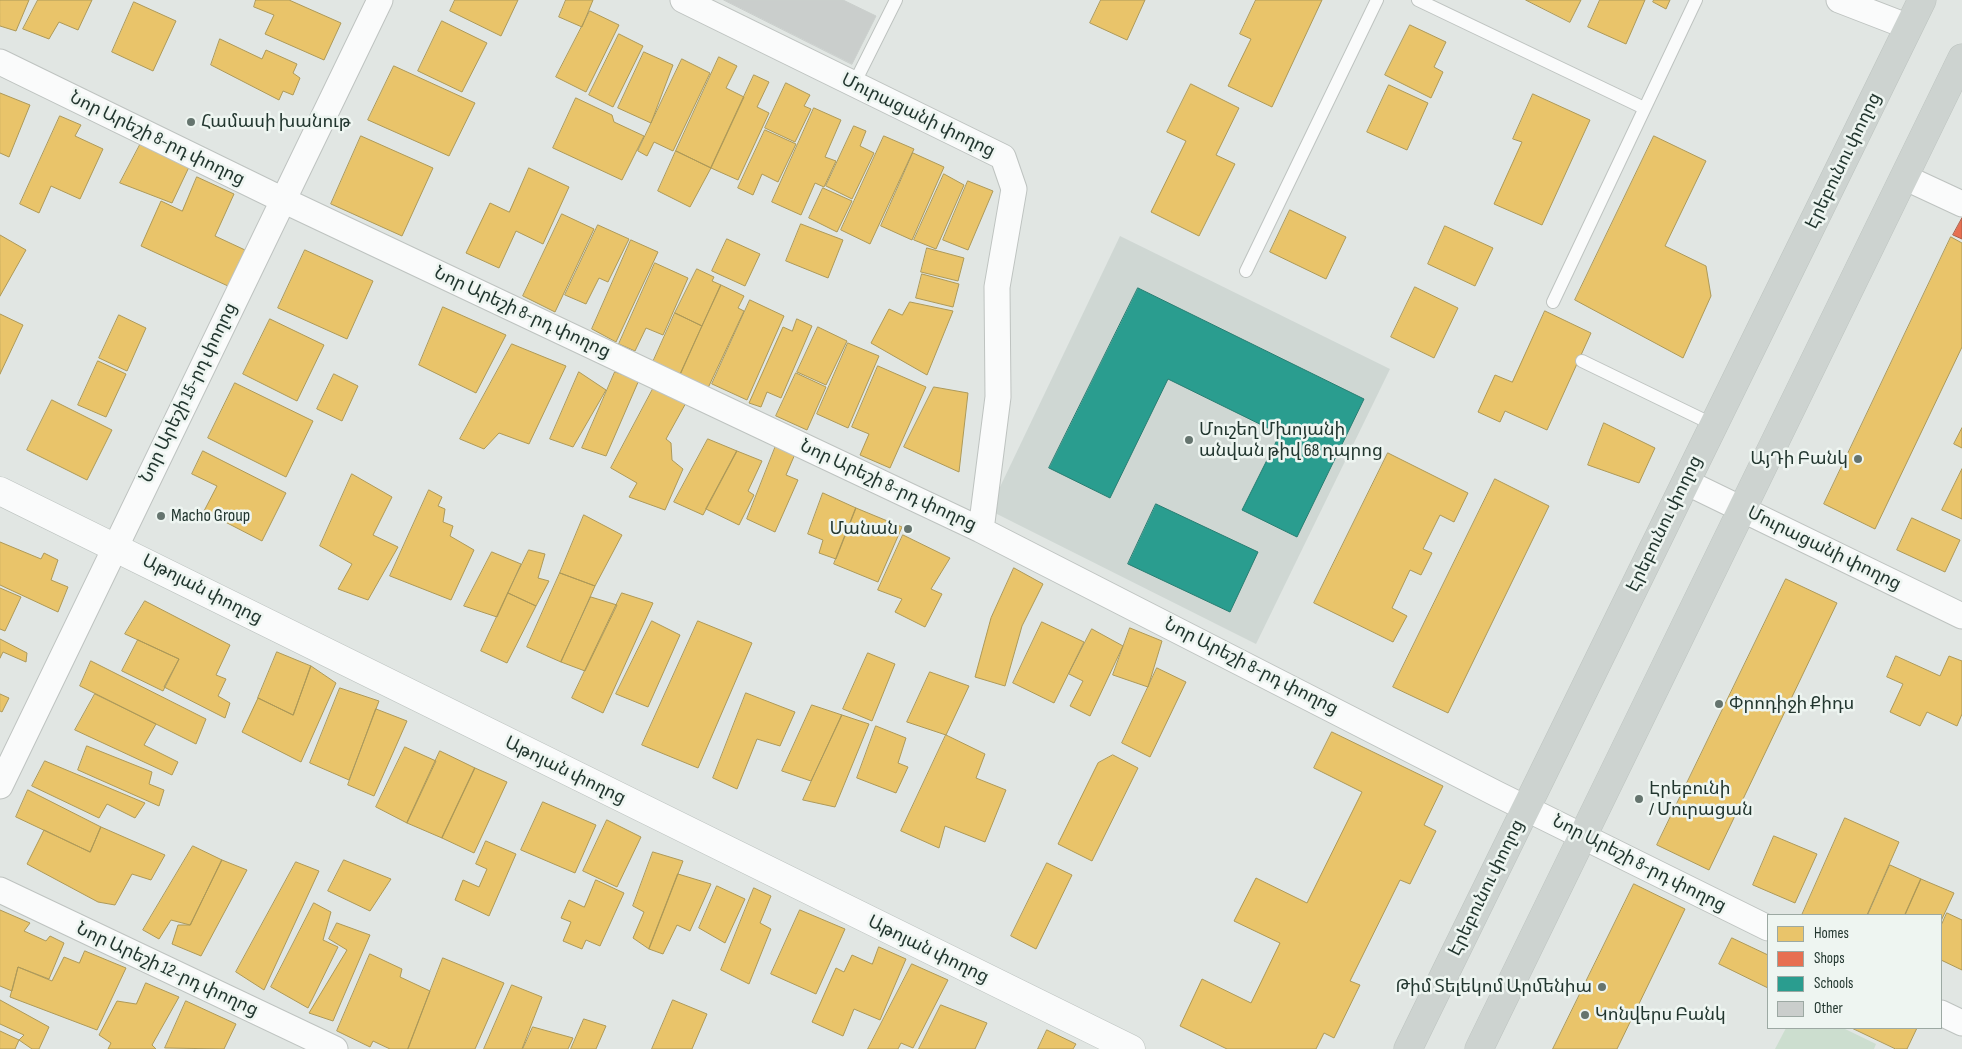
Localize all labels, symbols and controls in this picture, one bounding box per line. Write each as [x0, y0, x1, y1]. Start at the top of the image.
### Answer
street label: Մուրացանի փողոց [837, 69, 999, 163]
street label: Նոր Արեշի 8-րդ փողոց [66, 87, 248, 191]
street label: Էրեբունու փողոց [1802, 89, 1886, 233]
place label: Համասի խանութ [201, 111, 351, 133]
marker: Համասի խանութ [185, 116, 197, 128]
street label: Նոր Արեշի 8-րդ փողոց [430, 263, 614, 363]
street label: Նոր Արեշի 15-րդ փողոց [136, 299, 242, 487]
place label: Մուշեղ Մխոյանի անվան թիվ 68 դպրոց [1199, 419, 1383, 462]
marker: Մուշեղ Մխոյանի անվան թիվ 68 դպրոց [1183, 434, 1195, 446]
street label: Նոր Արեշի 8-րդ փողոց [796, 436, 980, 536]
place label: ԱյԴի Բանկ [1750, 448, 1848, 470]
street label: Էրեբունու փողոց [1623, 452, 1707, 596]
marker: ԱյԴի Բանկ [1852, 453, 1864, 465]
street label: Մուրացանի փողոց [1743, 502, 1905, 596]
place label: Macho Group [171, 505, 250, 527]
marker: Macho Group [155, 510, 167, 522]
place label: Մանան [829, 518, 898, 540]
marker: Մանան [902, 523, 914, 535]
street label: Աթոյան փողոց [138, 550, 266, 630]
street label: Նոր Արեշի 8-րդ փողոց [1160, 614, 1342, 720]
place label: Փրոդիջի Քիդս [1729, 693, 1854, 715]
marker: Փրոդիջի Քիդս [1713, 698, 1725, 710]
street label: Աթոյան փողոց [501, 732, 629, 810]
place label: Էրեբունի / Մուրացան [1649, 778, 1753, 821]
marker: Էրեբունի / Մուրացան [1633, 793, 1645, 805]
street label: Նոր Արեշի 8-րդ փողոց [1548, 811, 1730, 917]
street label: Էրեբունու փողոց [1445, 816, 1529, 960]
street label: Աթոյան փողոց [864, 911, 992, 989]
legend [1767, 914, 1942, 1029]
street label: Նոր Արեշի 12-րդ փողոց [73, 918, 261, 1022]
text: Homes [1814, 924, 1849, 943]
text: Shops [1814, 949, 1845, 968]
text: Schools [1814, 974, 1853, 993]
place label: Թիմ Տելեկոմ Արմենիա [1396, 976, 1592, 998]
marker: Թիմ Տելեկոմ Արմենիա [1596, 981, 1608, 993]
text: Other [1814, 999, 1843, 1018]
place label: Կոնվերս Բանկ [1595, 1004, 1726, 1026]
marker: Կոնվերս Բանկ [1579, 1009, 1591, 1021]

